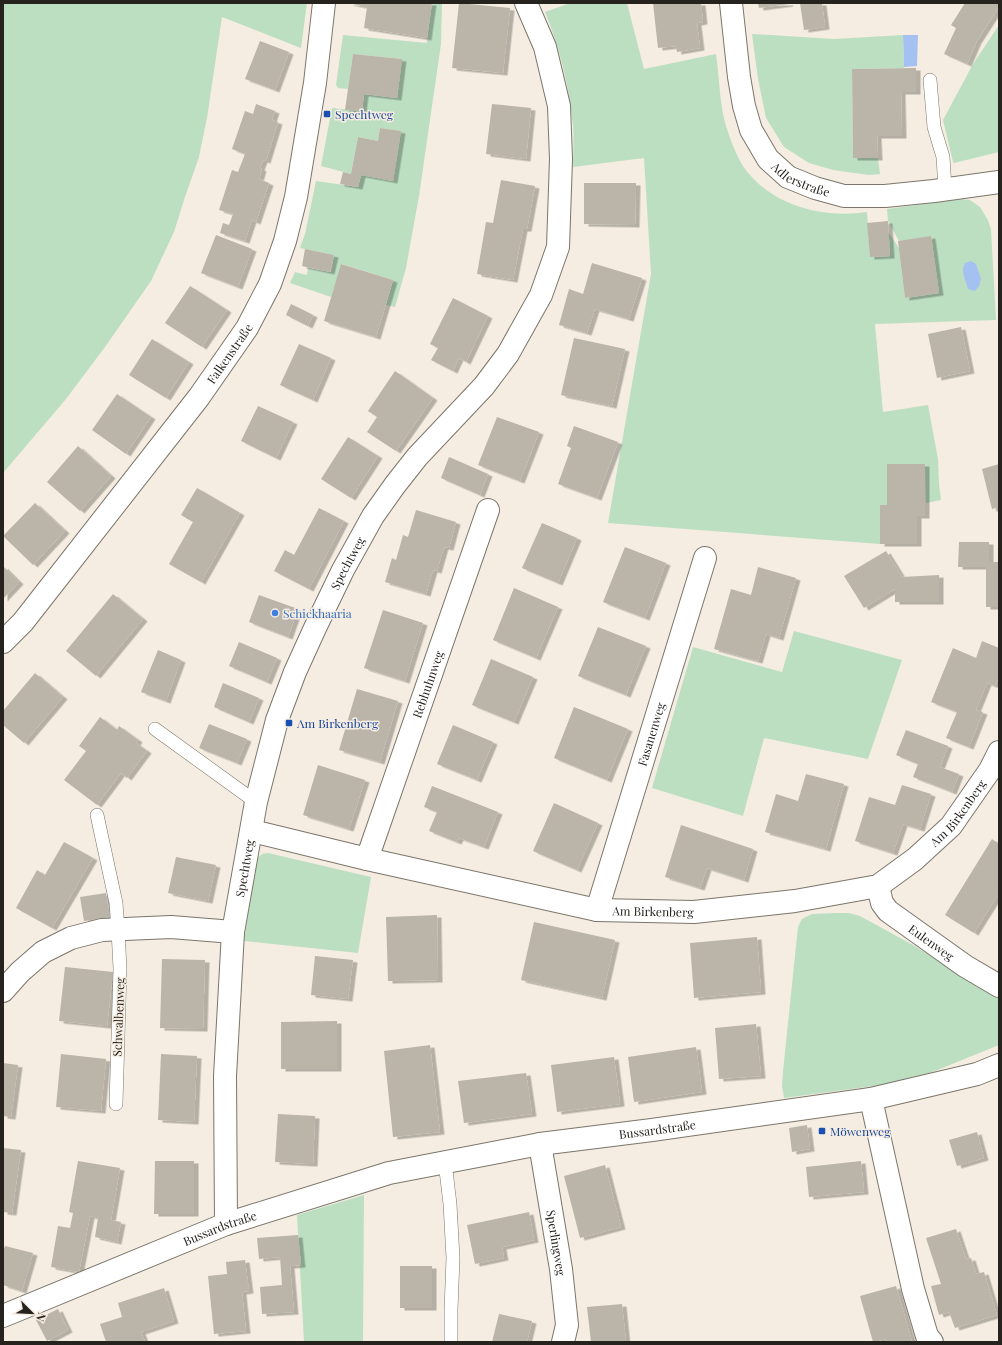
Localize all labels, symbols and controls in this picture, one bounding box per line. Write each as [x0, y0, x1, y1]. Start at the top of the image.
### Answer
place label: Spechtweg [335, 106, 394, 122]
marker: Spechtweg [322, 109, 332, 119]
street label: Adlerstraße [768, 158, 832, 200]
street label: Falkenstraße [203, 321, 256, 387]
street label: Spechtweg [327, 533, 368, 592]
place label: Schickhaaria [283, 605, 352, 621]
marker: Schickhaaria [270, 608, 280, 618]
street label: Rebhuhnweg [409, 648, 447, 720]
street label: Fasanenweg [634, 700, 668, 768]
place label: Am Birkenberg [296, 715, 379, 731]
marker: Am Birkenberg [284, 718, 294, 728]
street label: Am Birkenberg [926, 776, 989, 850]
street label: Spechtweg [231, 837, 257, 898]
street label: Am Birkenberg [611, 902, 695, 920]
street label: Eulenweg [906, 920, 958, 964]
street label: Schwalbenweg [109, 976, 127, 1057]
street label: Bussardstraße [618, 1116, 697, 1142]
place label: Möwenweg [830, 1123, 891, 1139]
marker: Möwenweg [817, 1126, 827, 1136]
street label: Bussardstraße [181, 1207, 258, 1249]
street label: Sperlingweg [543, 1209, 570, 1277]
north arrow [12, 1293, 52, 1333]
text: N [33, 1311, 50, 1324]

